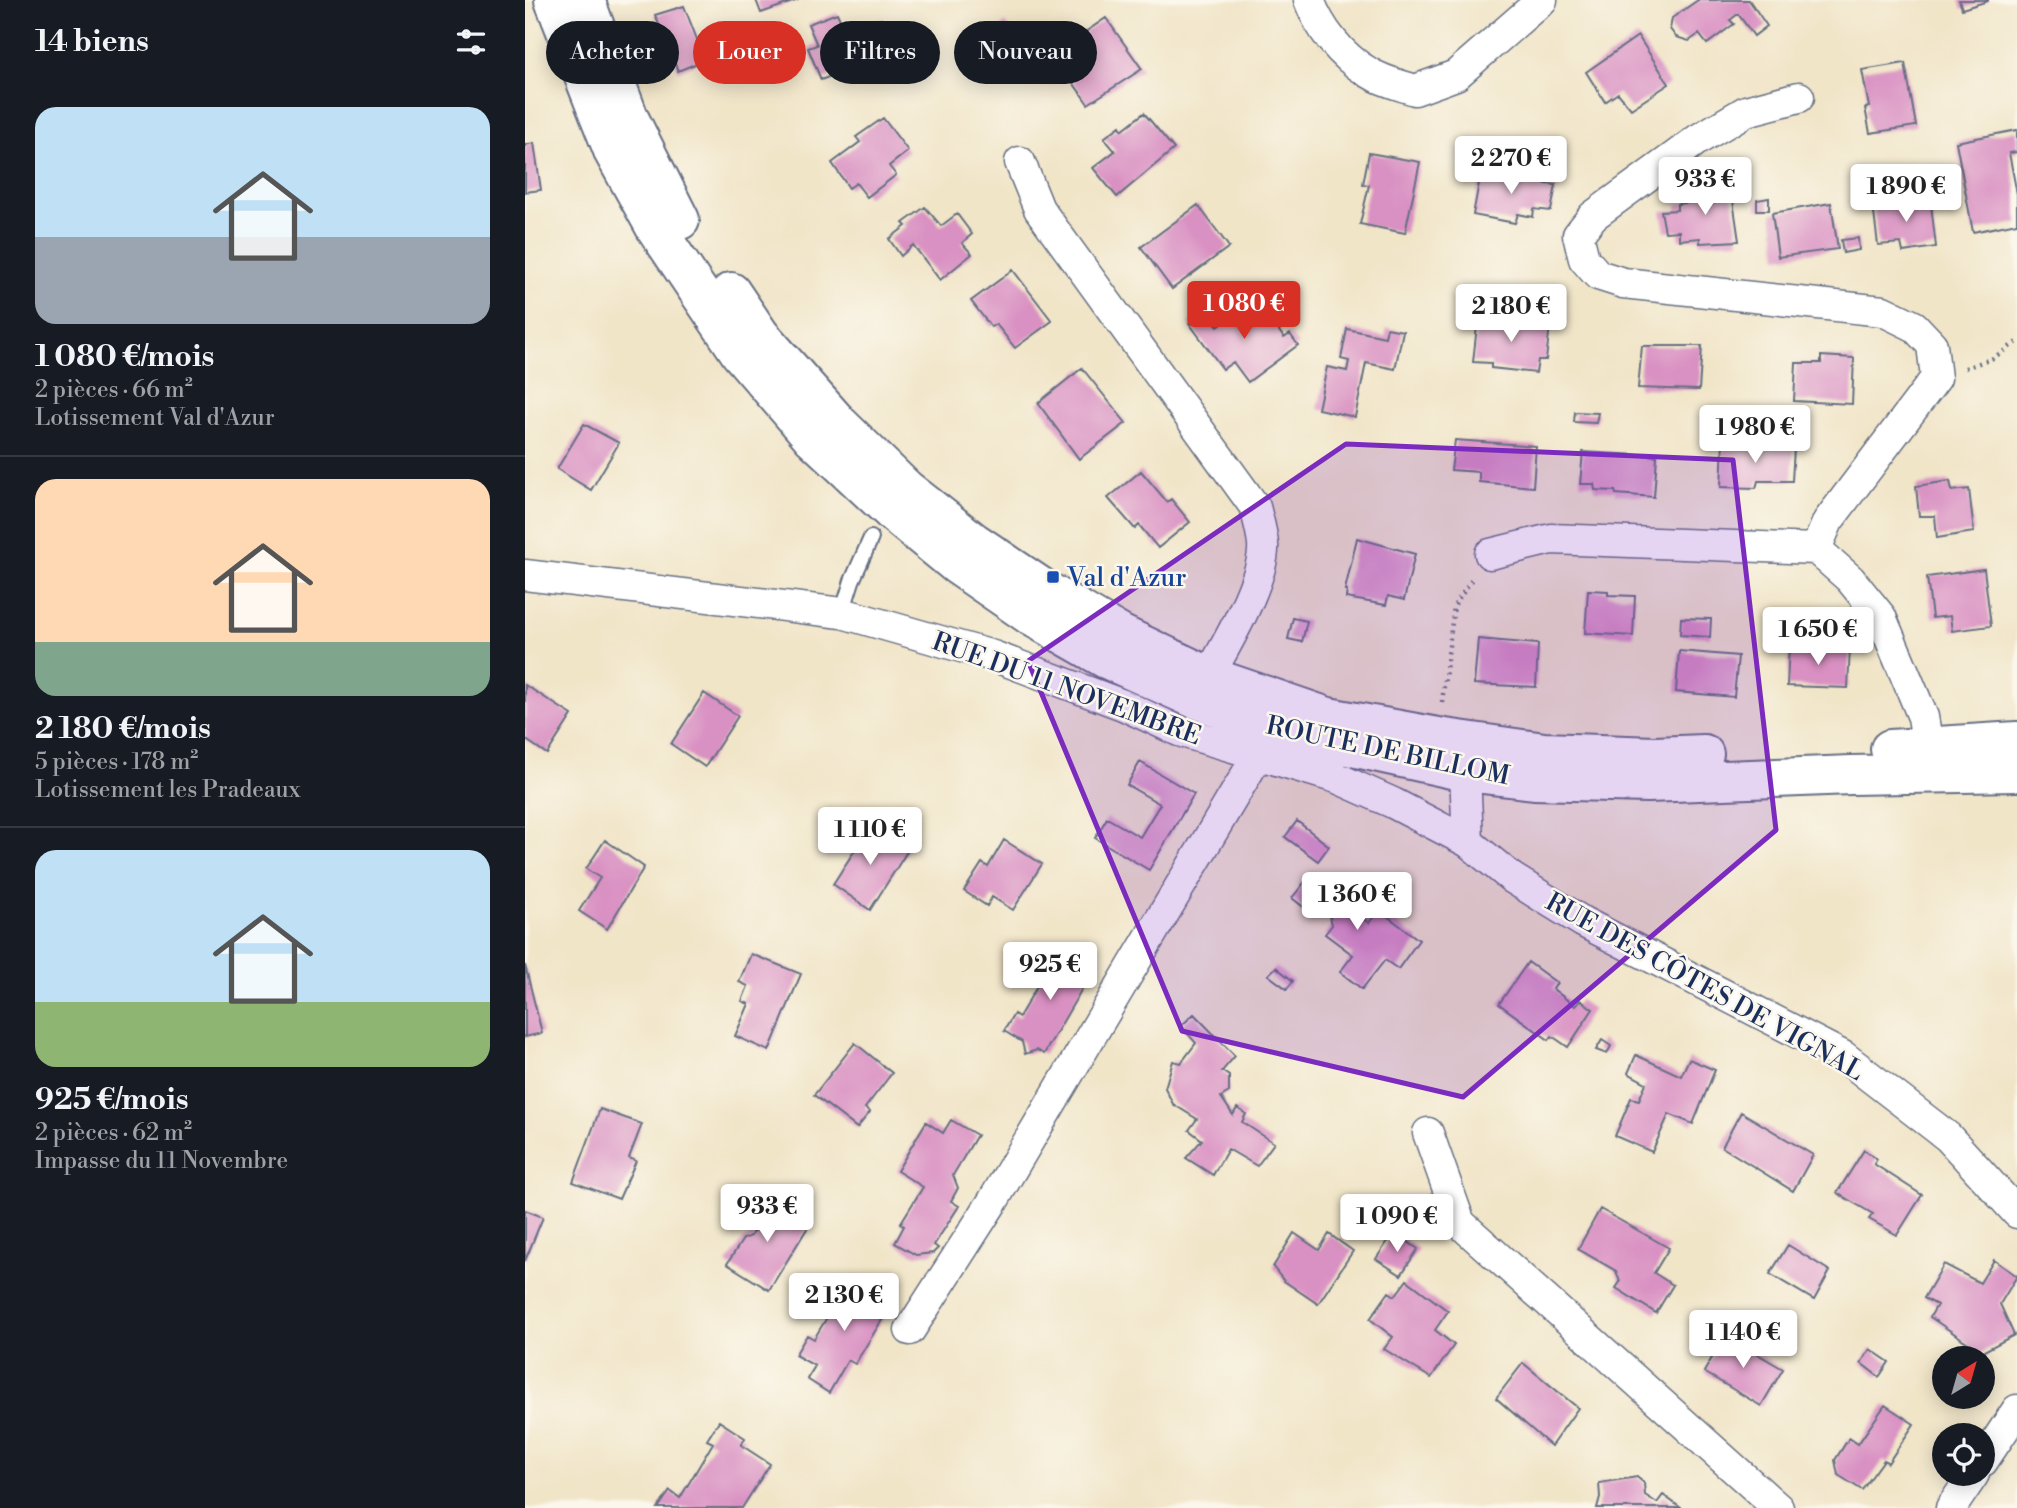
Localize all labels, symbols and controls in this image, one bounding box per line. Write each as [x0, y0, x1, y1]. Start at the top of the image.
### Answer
chip: Acheter [546, 21, 679, 84]
chip: Louer [693, 21, 806, 84]
chip: Filtres [820, 21, 940, 84]
chip: Nouveau [954, 21, 1097, 84]
text: 14 biens [35, 23, 149, 61]
icon: filters [452, 23, 490, 61]
pin: 2 270 € [1446, 136, 1576, 196]
text: 2 270 € [1471, 145, 1551, 173]
icon: home [200, 153, 326, 279]
pin: 933 € [1656, 158, 1754, 217]
pin: 1 890 € [1841, 164, 1971, 224]
text: 933 € [1675, 166, 1735, 194]
text: 1 890 € [1866, 173, 1946, 201]
pin: 1 080 € [1179, 282, 1309, 341]
pin: 2 180 € [1446, 284, 1576, 344]
text: 1 080 € [1203, 290, 1285, 318]
text: 2 180 € [1472, 293, 1550, 321]
text: 1 080 €/mois [35, 338, 214, 376]
text: 2 pièces · 66 m² [35, 376, 193, 404]
text: Lotissement Val d'Azur [35, 404, 275, 432]
pin: 1 980 € [1690, 406, 1820, 465]
text: 1 980 € [1715, 414, 1795, 442]
icon: home [200, 525, 326, 651]
place label: Val d'Azur [1066, 562, 1187, 594]
marker: Val d'Azur [1045, 569, 1061, 585]
pin: 1 650 € [1753, 608, 1883, 667]
text: 1 650 € [1779, 616, 1857, 644]
street label: RUE DU 11 NOVEMBRE [928, 625, 1205, 752]
text: 2 180 €/mois [35, 710, 211, 748]
street label: ROUTE DE BILLOM [1263, 710, 1512, 792]
text: 5 pièces · 178 m² [35, 748, 198, 776]
text: Lotissement les Pradeaux [35, 776, 300, 804]
pin: 1 110 € [805, 808, 935, 867]
text: 1 110 € [834, 816, 906, 844]
pin: 1 360 € [1292, 872, 1422, 932]
text: 1 360 € [1318, 881, 1396, 909]
street label: RUE DES CÔTES DE VIGNAL [1540, 884, 1870, 1088]
icon: home [200, 896, 326, 1022]
pin: 925 € [1001, 942, 1099, 1002]
text: 925 € [1019, 951, 1081, 979]
text: 925 €/mois [35, 1081, 189, 1119]
text: 2 pièces · 62 m² [35, 1119, 192, 1147]
text: Impasse du 11 Novembre [35, 1147, 288, 1175]
pin: 933 € [718, 1184, 816, 1244]
text: 933 € [737, 1193, 797, 1221]
pin: 1 090 € [1332, 1194, 1462, 1254]
text: 1 090 € [1356, 1203, 1438, 1231]
pin: 2 130 € [779, 1274, 909, 1333]
text: 2 130 € [805, 1282, 883, 1310]
pin: 1 140 € [1678, 1310, 1808, 1370]
text: 1 140 € [1705, 1319, 1781, 1347]
north arrow [1932, 1346, 1995, 1409]
map controls [1932, 1346, 1995, 1486]
button: locate [1932, 1423, 1995, 1486]

